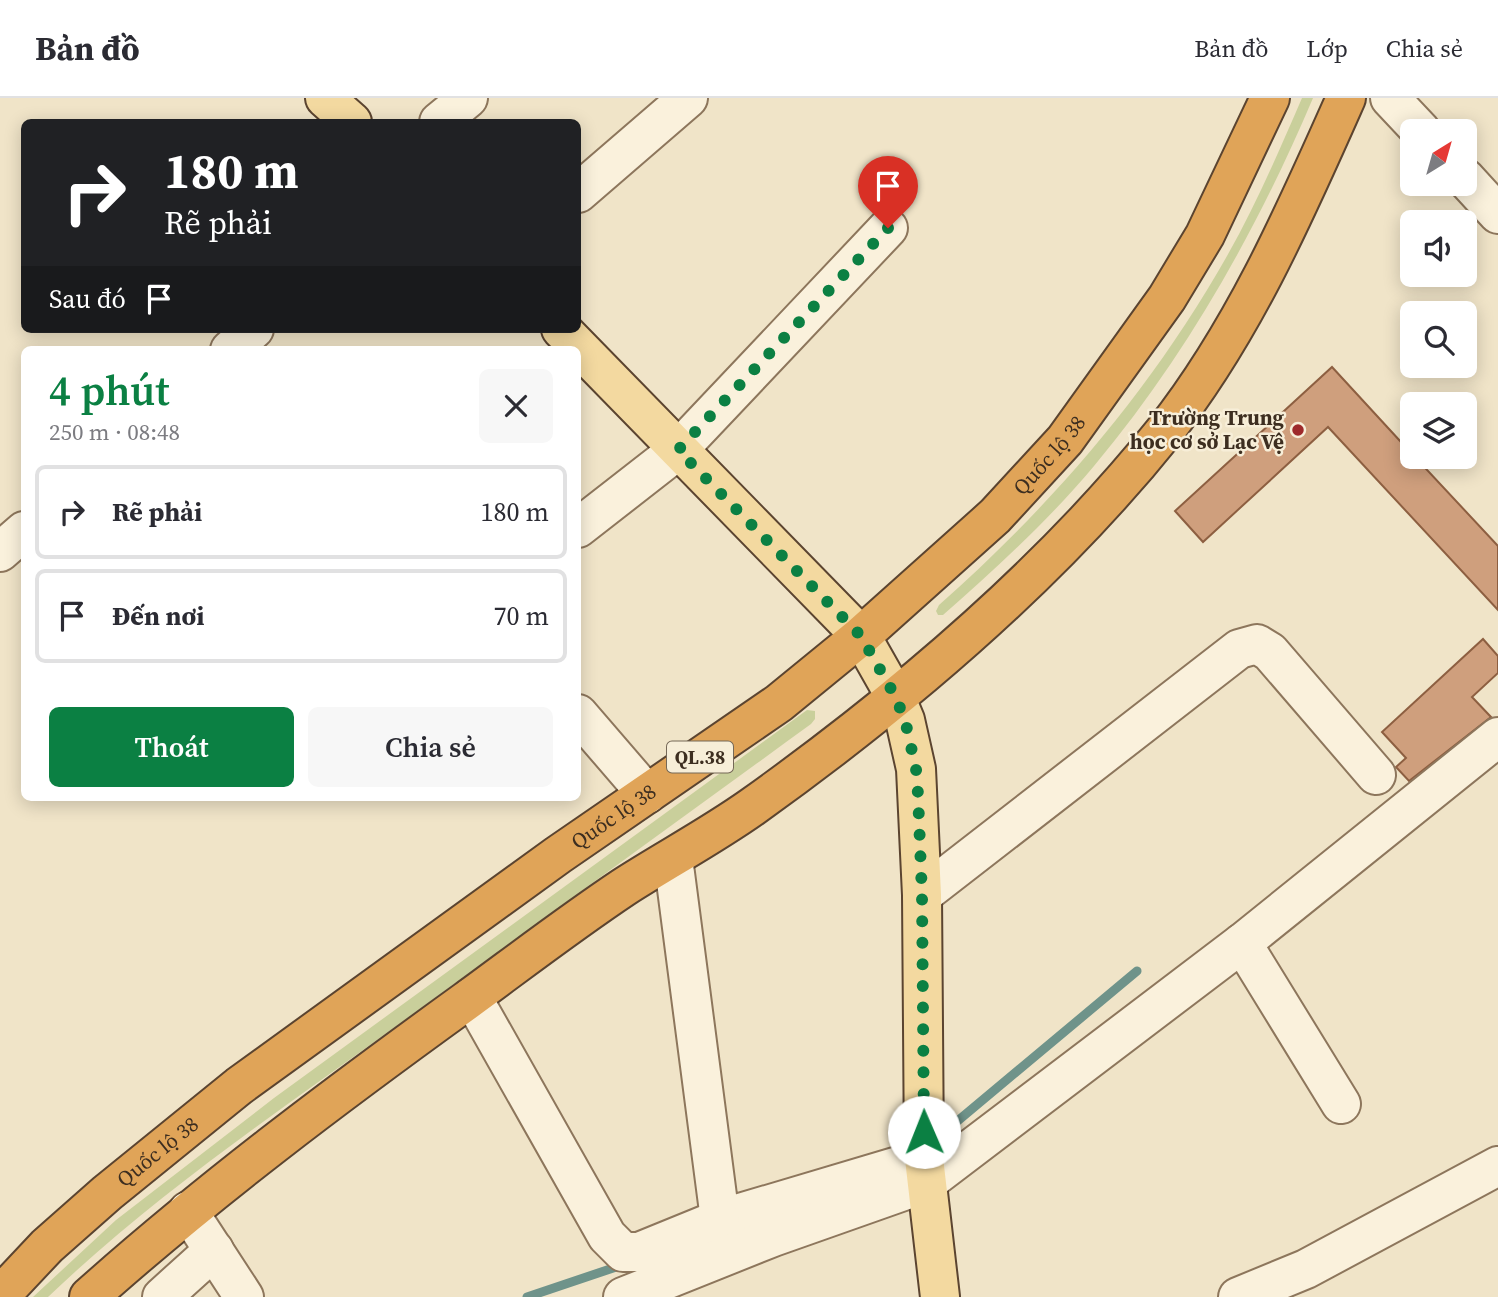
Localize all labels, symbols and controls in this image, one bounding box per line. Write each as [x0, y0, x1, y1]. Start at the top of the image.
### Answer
text: Bản đồ [35, 26, 140, 71]
text: Bản đồ [1194, 32, 1268, 65]
text: Lớp [1306, 32, 1348, 65]
text: Chia sẻ [1386, 32, 1463, 65]
north arrow [1400, 119, 1477, 196]
map controls [1400, 119, 1477, 469]
text: 180 m [164, 137, 299, 204]
icon: right [49, 147, 140, 238]
pin [858, 156, 918, 228]
icon: arrive [869, 167, 907, 205]
text: Rẽ phải [164, 201, 272, 245]
button: sound [1400, 210, 1477, 287]
icon: arrive [140, 280, 178, 318]
text: Sau đó [49, 281, 126, 317]
button: search [1400, 301, 1477, 378]
text: 4 phút [49, 361, 170, 419]
button: close [479, 369, 553, 443]
button: layers [1400, 392, 1477, 469]
place label: Trường Trung học cơ sở Lạc Vệ [1130, 403, 1285, 456]
street label: Quốc lộ 38 [1006, 409, 1092, 501]
text: 250 m · 08:48 [49, 416, 180, 448]
marker: Trường Trung học cơ sở Lạc Vệ [1290, 422, 1306, 438]
icon: right [53, 493, 91, 531]
text: Rẽ phải [112, 494, 202, 530]
text: 180 m [481, 494, 549, 530]
icon: arrive [53, 597, 91, 635]
text: Đến nơi [112, 598, 204, 634]
text: 70 m [494, 598, 549, 634]
button: Thoát [49, 707, 294, 787]
button: Chia sẻ [308, 707, 553, 787]
road number: QL.38 [667, 742, 733, 772]
street label: Quốc lộ 38 [565, 777, 662, 856]
position arrow [887, 1095, 961, 1169]
street label: Quốc lộ 38 [111, 1110, 204, 1193]

